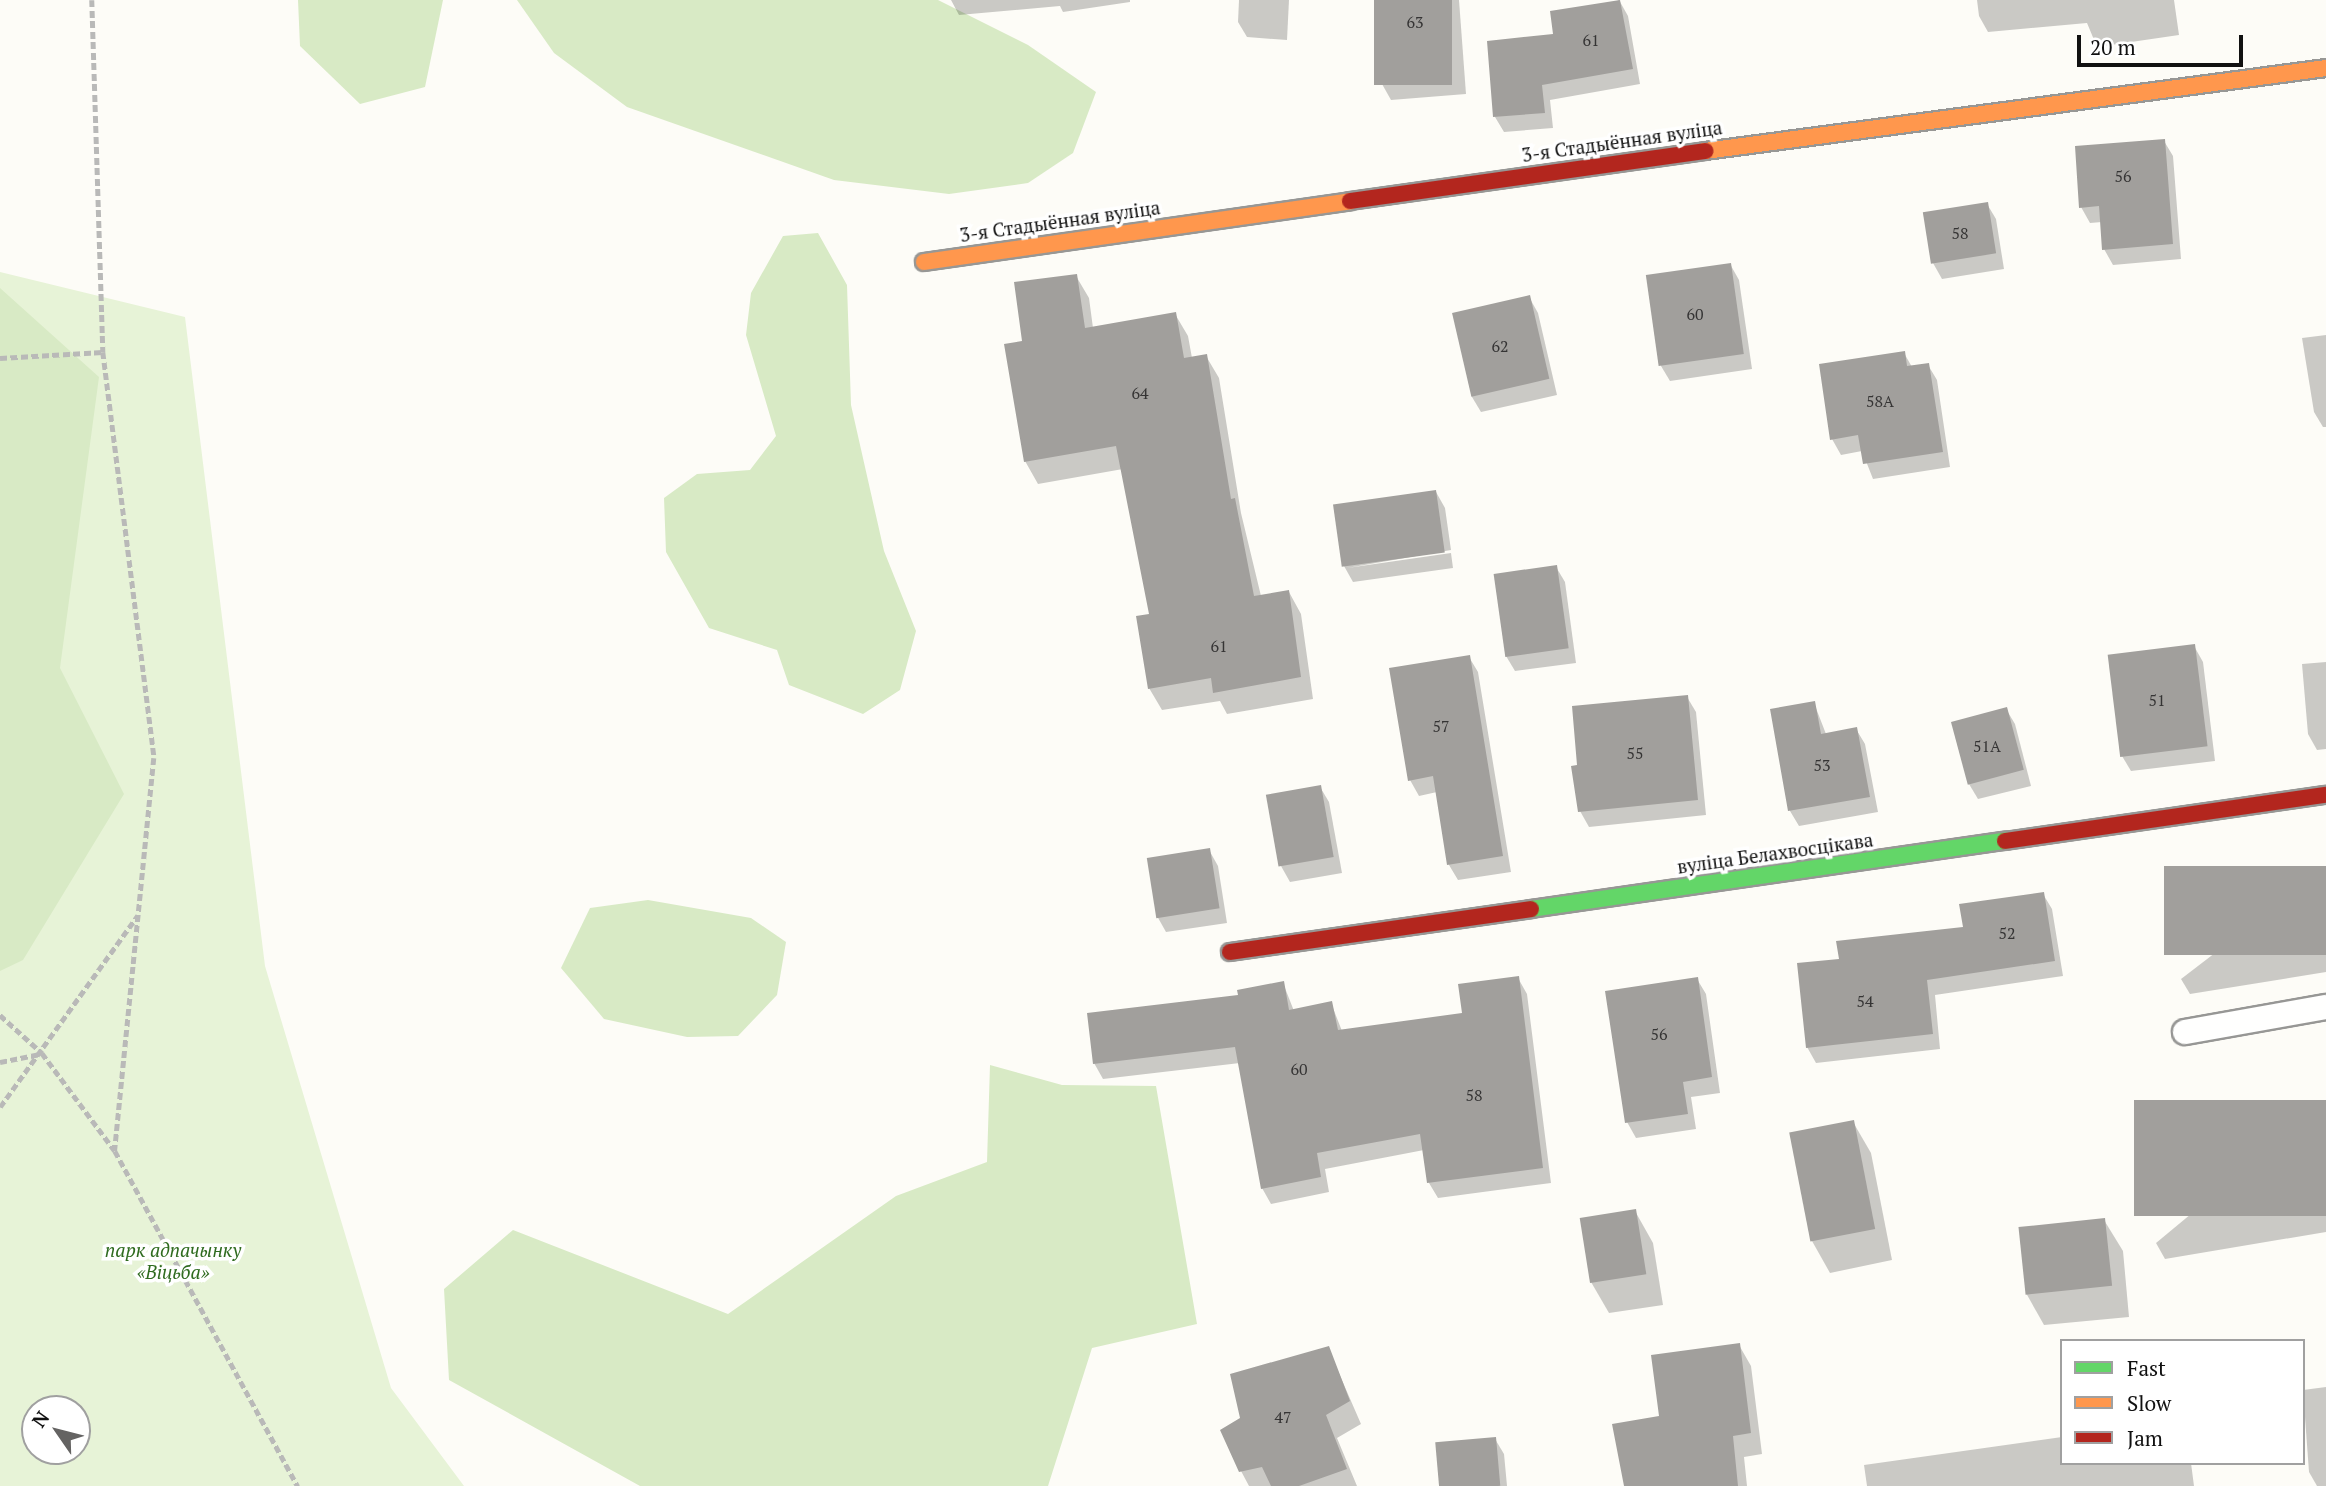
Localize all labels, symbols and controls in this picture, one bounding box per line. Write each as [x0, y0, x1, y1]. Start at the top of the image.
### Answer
house number: 63 [1406, 12, 1424, 32]
scale bar [2081, 21, 2247, 65]
house number: 61 [1582, 30, 1600, 50]
text: 20 m [2090, 33, 2136, 61]
street label: 3-я Стадыённая вуліца [1520, 116, 1724, 166]
house number: 56 [2114, 166, 2132, 186]
street label: 3-я Стадыённая вуліца [958, 196, 1162, 246]
house number: 58 [1951, 223, 1969, 243]
house number: 60 [1686, 304, 1704, 324]
house number: 62 [1491, 336, 1509, 356]
house number: 64 [1131, 383, 1149, 403]
house number: 58А [1866, 391, 1894, 411]
house number: 61 [1210, 636, 1228, 656]
house number: 51 [2148, 690, 2166, 710]
house number: 57 [1432, 716, 1450, 736]
house number: 51А [1973, 736, 2001, 756]
house number: 55 [1626, 743, 1644, 763]
house number: 53 [1813, 755, 1831, 775]
street label: вуліца Белахвосцікава [1675, 828, 1875, 878]
house number: 52 [1998, 923, 2016, 943]
house number: 54 [1856, 991, 1874, 1011]
house number: 56 [1650, 1024, 1668, 1044]
house number: 60 [1290, 1059, 1308, 1079]
house number: 58 [1465, 1085, 1483, 1105]
park label: парк адпачынку «Віцьба» [105, 1239, 241, 1283]
legend [2060, 1339, 2305, 1465]
text: Fast [2127, 1354, 2166, 1382]
text: Slow [2127, 1389, 2171, 1417]
north arrow [21, 1395, 91, 1465]
text: N [26, 1406, 54, 1432]
house number: 47 [1274, 1407, 1292, 1427]
text: Jam [2127, 1424, 2163, 1452]

